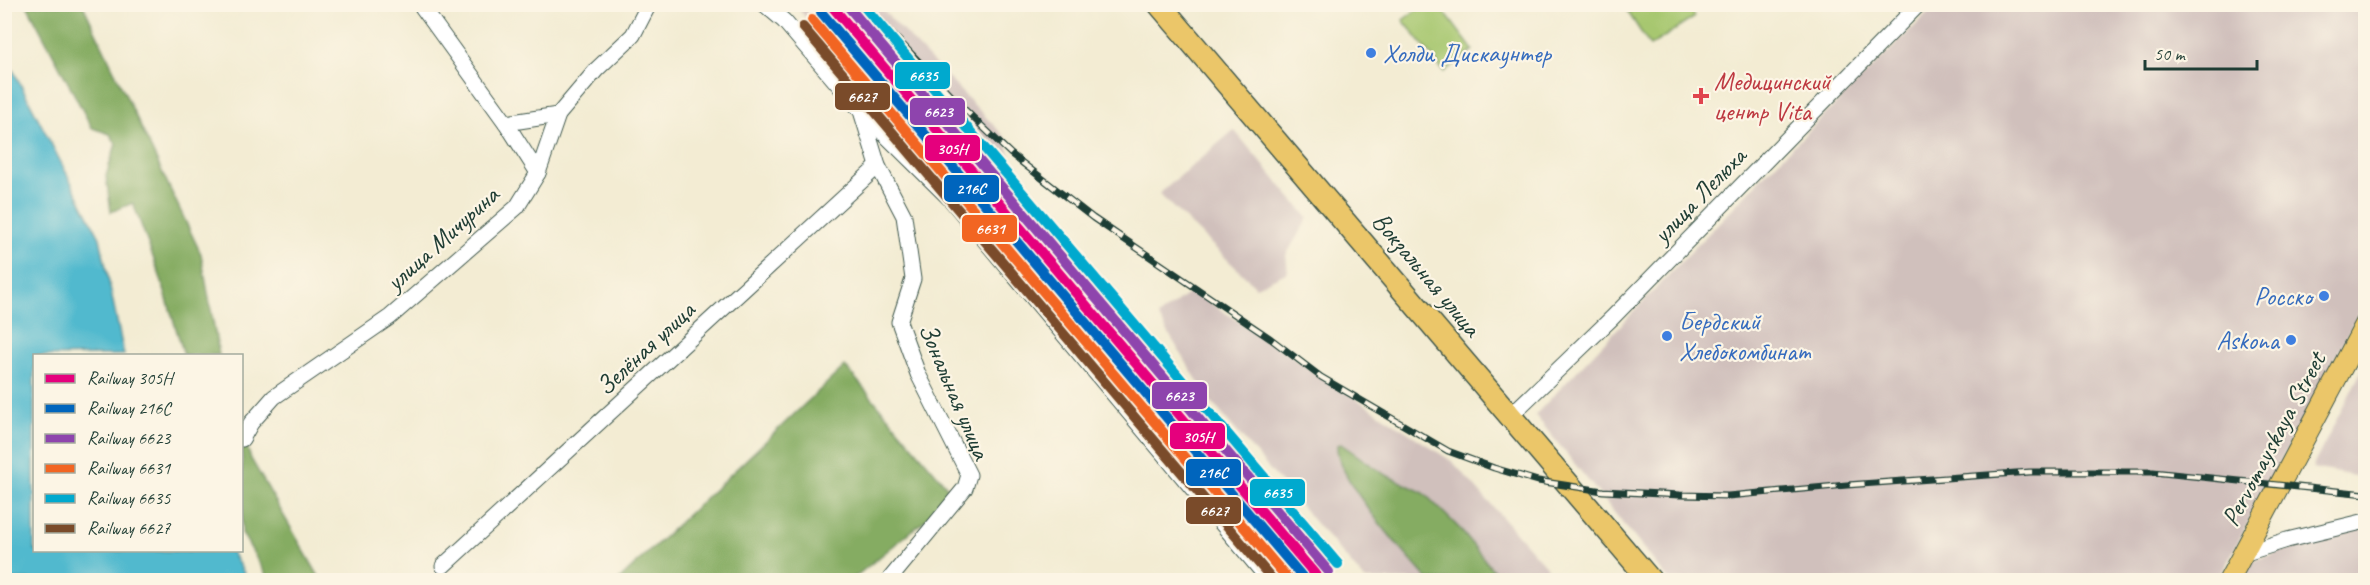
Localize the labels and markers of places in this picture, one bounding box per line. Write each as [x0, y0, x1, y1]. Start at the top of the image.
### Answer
place label: Холди Дискаунтер [1383, 37, 1552, 70]
marker: Холди Дискаунтер [1364, 46, 1378, 60]
place label: Медицинский центр Vita [1714, 65, 1833, 128]
marker: Медицинский центр Vita [1692, 87, 1710, 105]
place label: Росско [2254, 280, 2315, 313]
marker: Росско [2317, 289, 2331, 303]
place label: Бердский Хлебокомбинат [1679, 305, 1812, 368]
place label: Askona [2217, 324, 2281, 357]
marker: Бердский Хлебокомбинат [1660, 329, 1674, 343]
marker: Askona [2284, 333, 2298, 347]

